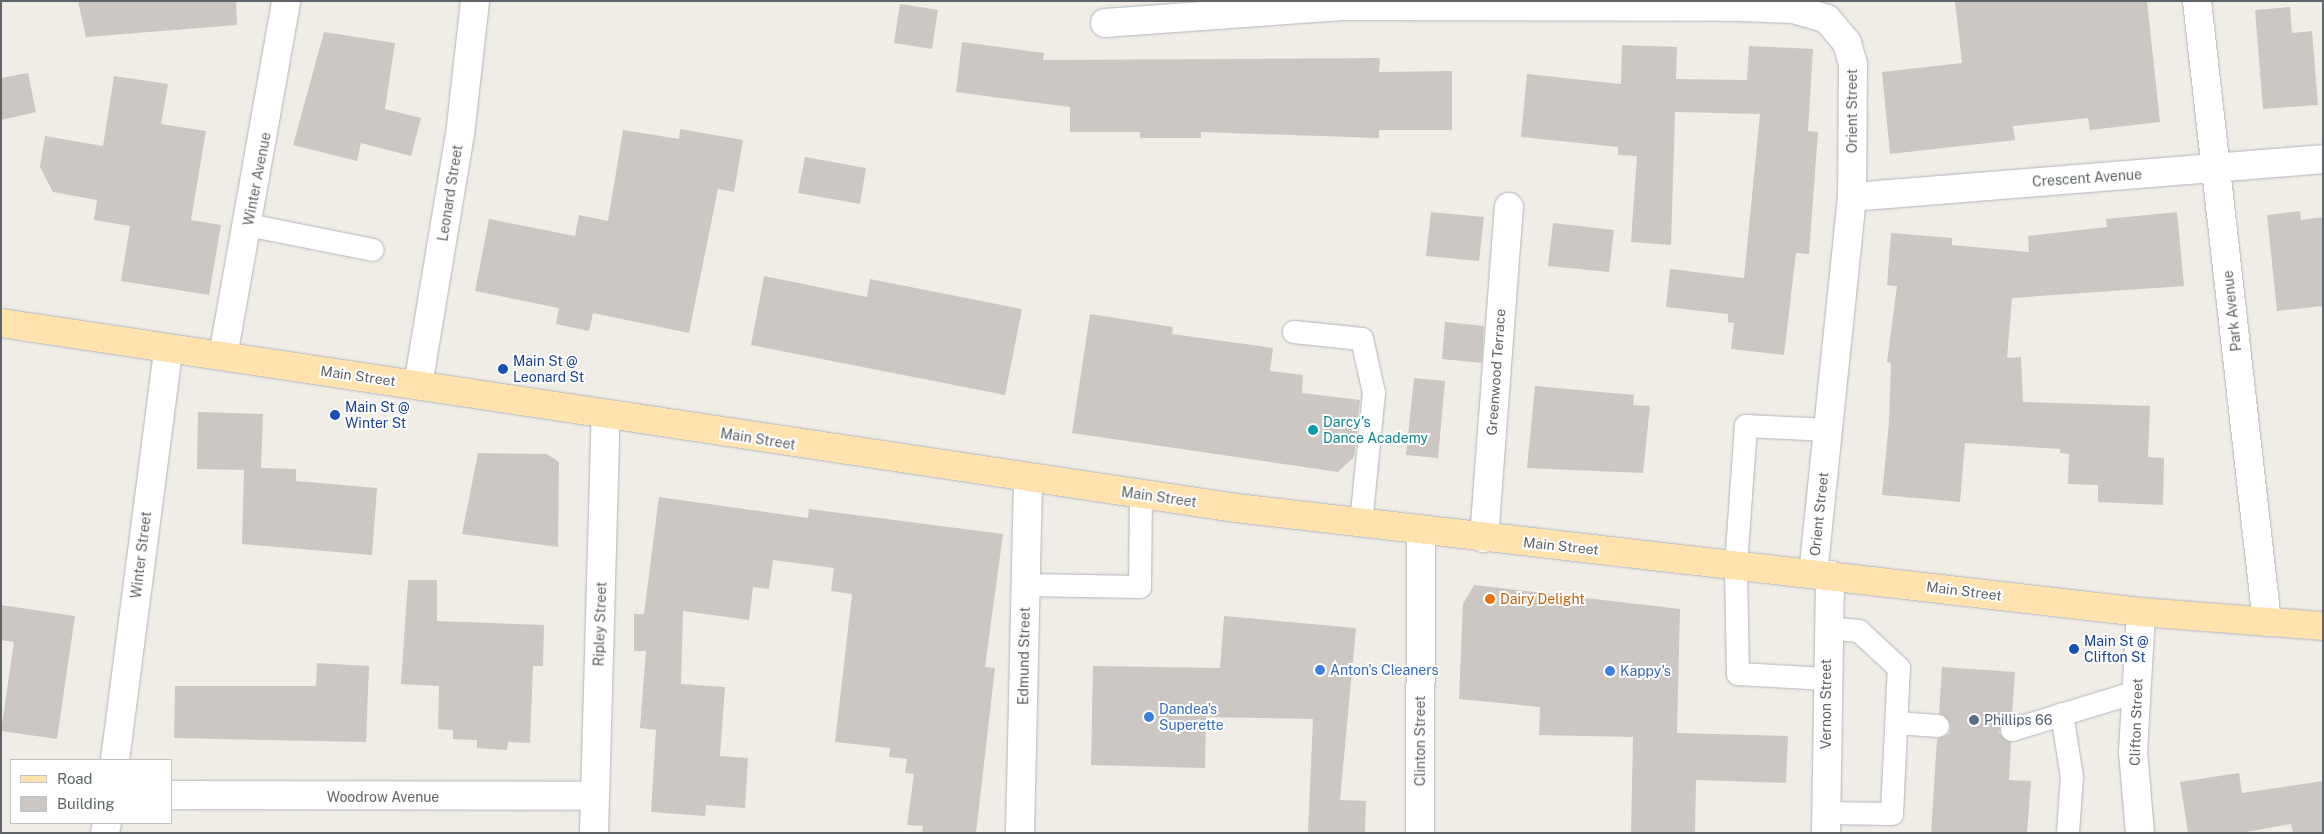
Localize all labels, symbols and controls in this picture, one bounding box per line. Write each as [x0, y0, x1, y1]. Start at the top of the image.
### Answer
street label: Orient Street [1844, 69, 1860, 153]
street label: Winter Avenue [240, 131, 274, 227]
street label: Leonard Street [434, 144, 466, 242]
street label: Crescent Avenue [2031, 166, 2143, 190]
street label: Park Avenue [2219, 270, 2245, 352]
street label: Greenwood Terrace [1483, 308, 1509, 436]
place label: Main St @ Leonard St [513, 353, 584, 386]
street label: Main Street [319, 362, 397, 390]
marker: Main St @ Leonard St [497, 363, 509, 375]
place label: Main St @ Winter St [345, 399, 410, 432]
marker: Main St @ Winter St [329, 409, 341, 421]
place label: Darcy's Dance Academy [1323, 414, 1428, 447]
marker: Darcy's Dance Academy [1307, 424, 1319, 436]
street label: Main Street [719, 425, 797, 453]
street label: Orient Street [1806, 471, 1832, 557]
street label: Main Street [1120, 483, 1198, 511]
street label: Winter Street [127, 510, 155, 600]
street label: Main Street [1522, 534, 1600, 558]
street label: Main Street [1925, 578, 2003, 604]
street label: Ripley Street [590, 581, 610, 667]
place label: Dairy Delight [1500, 591, 1585, 607]
marker: Dairy Delight [1484, 593, 1496, 605]
street label: Edmund Street [1015, 607, 1033, 705]
place label: Main St @ Clifton St [2084, 633, 2149, 666]
marker: Main St @ Clifton St [2068, 643, 2080, 655]
street label: Vernon Street [1818, 659, 1834, 749]
place label: Anton's Cleaners [1330, 662, 1439, 678]
place label: Kappy's [1620, 663, 1671, 679]
marker: Anton's Cleaners [1314, 664, 1326, 676]
marker: Kappy's [1604, 665, 1616, 677]
street label: Clifton Street [2126, 678, 2146, 766]
street label: Clinton Street [1412, 696, 1428, 786]
place label: Dandea's Superette [1159, 701, 1224, 734]
marker: Dandea's Superette [1143, 711, 1155, 723]
place label: Phillips 66 [1984, 712, 2052, 728]
marker: Phillips 66 [1968, 714, 1980, 726]
legend [10, 759, 172, 824]
text: Road [57, 770, 93, 787]
street label: Woodrow Avenue [327, 789, 439, 805]
text: Building [57, 795, 115, 812]

